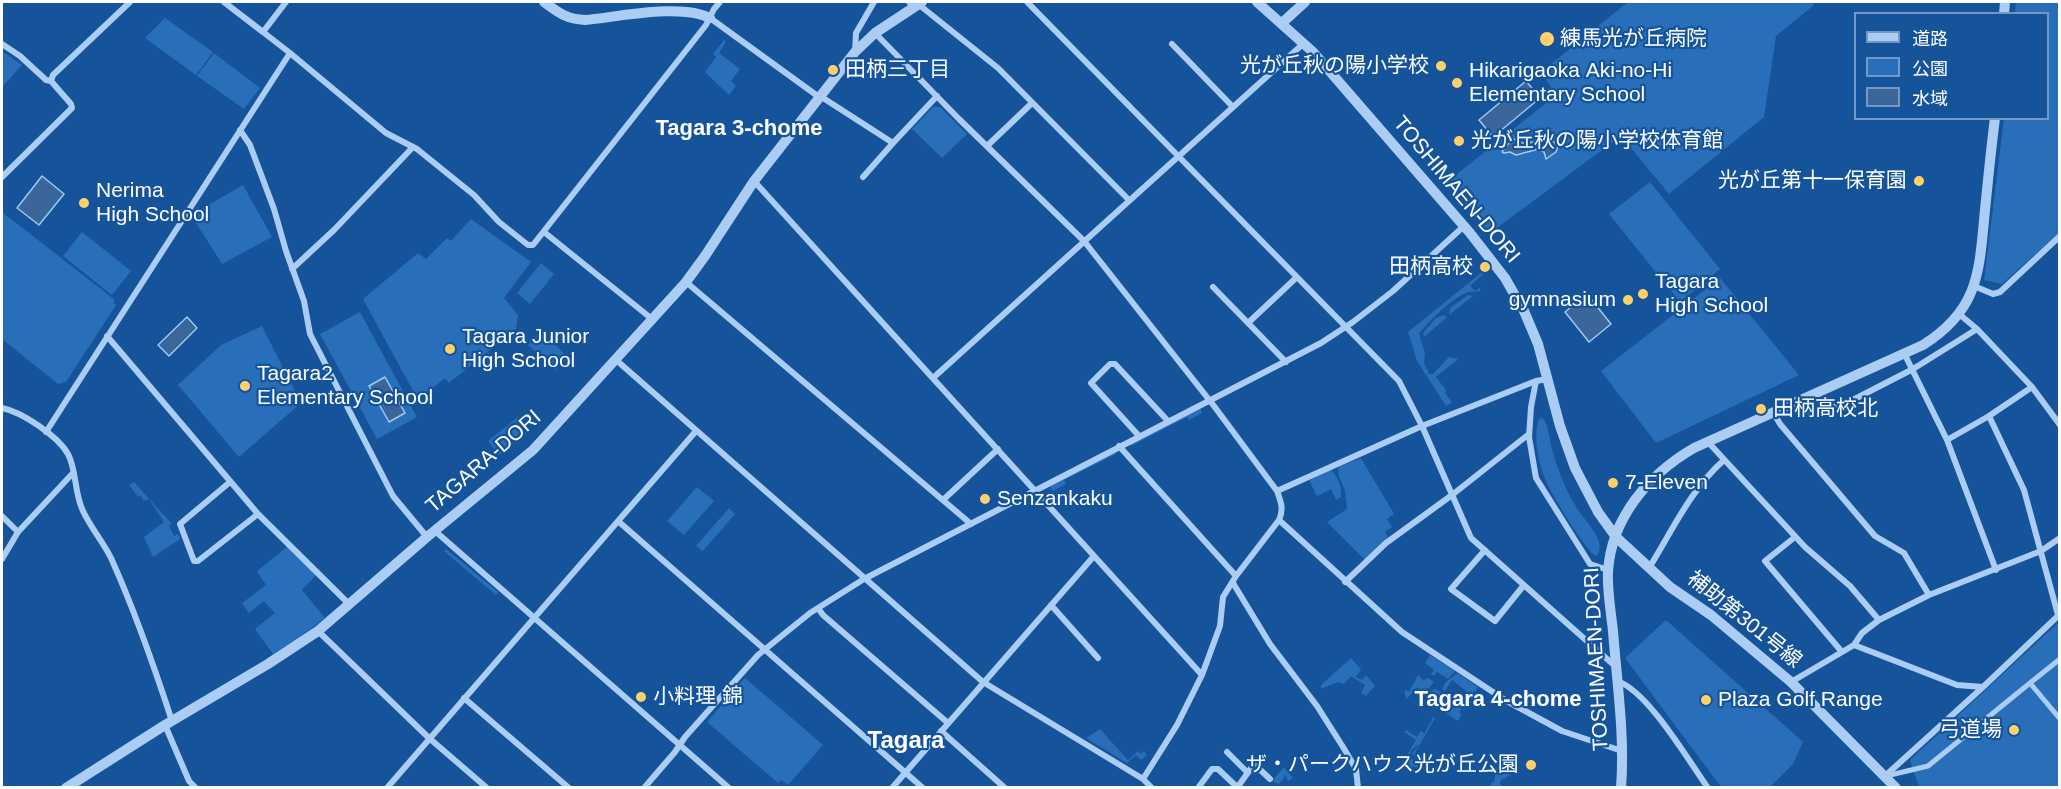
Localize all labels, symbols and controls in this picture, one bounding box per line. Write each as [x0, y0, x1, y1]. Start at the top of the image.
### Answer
legend [1854, 12, 2049, 120]
place label: 練馬光が丘病院 [1560, 26, 1707, 52]
text: 道路 [1912, 29, 1948, 49]
marker: 練馬光が丘病院 [1538, 30, 1556, 48]
place label: 光が丘秋の陽小学校 [1240, 53, 1429, 79]
place label: 田柄三丁目 [845, 57, 950, 83]
place label: Hikarigaoka Aki-no-Hi Elementary School [1469, 58, 1672, 108]
marker: 光が丘秋の陽小学校 [1434, 59, 1448, 73]
text: 公園 [1912, 59, 1948, 79]
marker: 田柄三丁目 [826, 63, 840, 77]
marker: Hikarigaoka Aki-no-Hi Elementary School [1450, 76, 1464, 90]
text: 水域 [1912, 89, 1948, 109]
street label: TOSHIMAEN-DORI [1387, 111, 1525, 269]
district label: Tagara 3-chome [655, 116, 823, 142]
place label: 光が丘秋の陽小学校体育館 [1471, 128, 1723, 154]
marker: 光が丘秋の陽小学校体育館 [1452, 134, 1466, 148]
place label: 光が丘第十一保育園 [1718, 168, 1907, 194]
marker: 光が丘第十一保育園 [1912, 174, 1926, 188]
place label: Nerima High School [96, 178, 209, 228]
marker: Nerima High School [77, 196, 91, 210]
place label: 田柄高校 [1389, 254, 1473, 280]
marker: 田柄高校 [1478, 260, 1492, 274]
place label: Tagara High School [1655, 269, 1768, 319]
place label: gymnasium [1509, 287, 1616, 313]
marker: Tagara High School [1636, 287, 1650, 301]
marker: gymnasium [1621, 293, 1635, 307]
place label: Tagara Junior High School [462, 324, 589, 374]
marker: Tagara Junior High School [443, 342, 457, 356]
place label: Tagara2 Elementary School [257, 361, 433, 411]
marker: Tagara2 Elementary School [238, 379, 252, 393]
place label: 田柄高校北 [1773, 396, 1878, 422]
marker: 田柄高校北 [1754, 402, 1768, 416]
street label: TAGARA-DORI [421, 405, 547, 519]
place label: 7-Eleven [1625, 470, 1708, 496]
marker: 7-Eleven [1606, 476, 1620, 490]
place label: Senzankaku [997, 486, 1113, 512]
marker: Senzankaku [978, 492, 992, 506]
street label: TOSHIMAEN-DORI [1580, 566, 1614, 752]
street label: 補助第301号線 [1682, 566, 1806, 674]
place label: 小料理 錦 [653, 684, 743, 710]
district label: Tagara 4-chome [1414, 687, 1582, 713]
place label: Plaza Golf Range [1718, 687, 1883, 713]
marker: 小料理 錦 [634, 690, 648, 704]
marker: Plaza Golf Range [1699, 693, 1713, 707]
place label: 弓道場 [1939, 717, 2002, 743]
marker: 弓道場 [2007, 723, 2021, 737]
district label: Tagara [868, 727, 944, 755]
place label: ザ・パークハウス光が丘公園 [1246, 752, 1519, 778]
marker: ザ・パークハウス光が丘公園 [1524, 758, 1538, 772]

